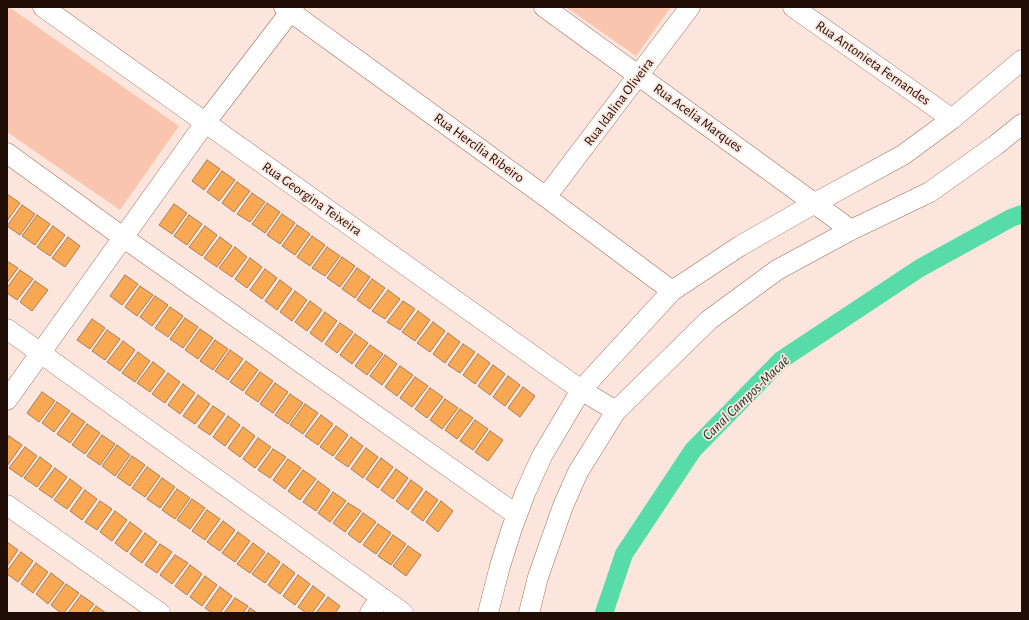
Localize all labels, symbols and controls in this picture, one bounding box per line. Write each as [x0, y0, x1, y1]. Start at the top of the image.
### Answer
street label: Rua Antonieta Fernandes [812, 17, 934, 109]
street label: Rua Idalina Oliveira [581, 55, 657, 149]
street label: Rua Acelia Marques [650, 80, 746, 156]
street label: Rua Hercília Ribeiro [431, 110, 527, 186]
street label: Rua Georgina Teixeira [259, 158, 365, 240]
water label: Canal Campos-Macaé [699, 352, 793, 444]

